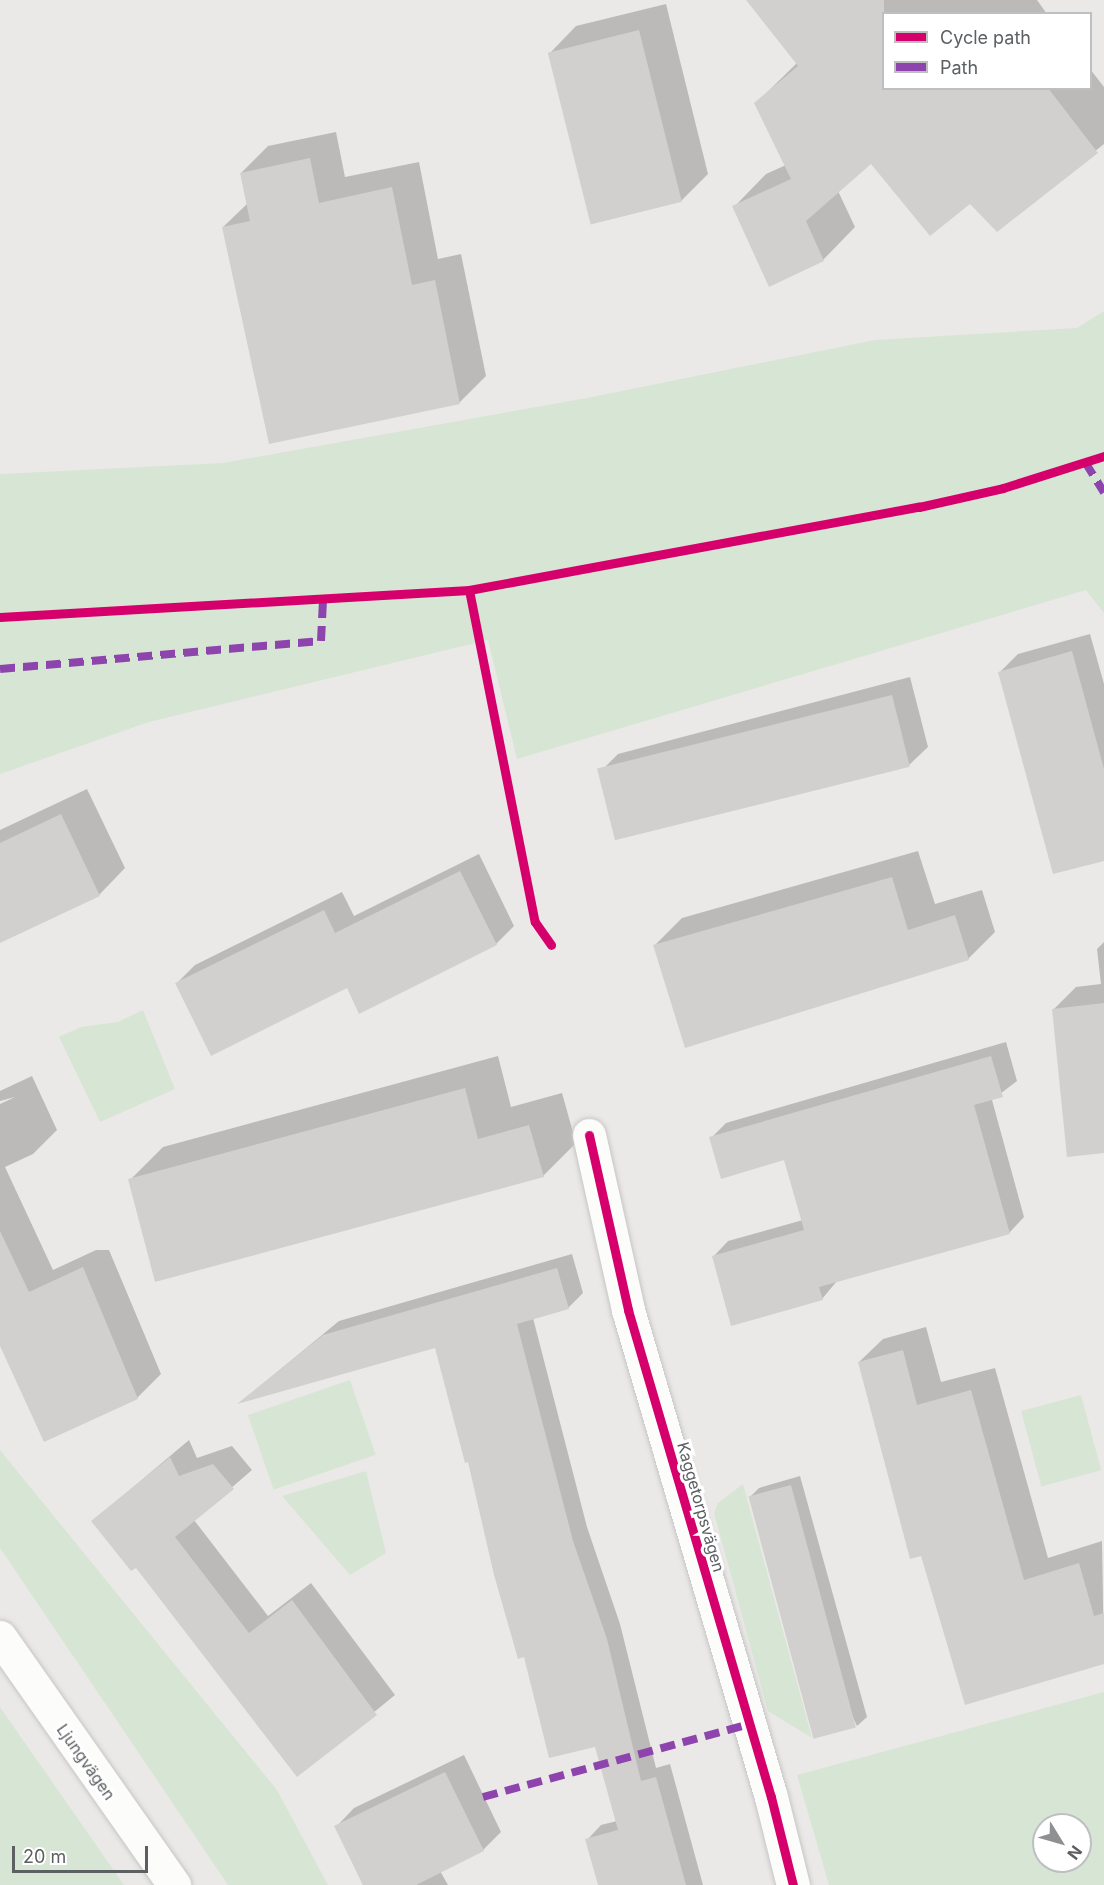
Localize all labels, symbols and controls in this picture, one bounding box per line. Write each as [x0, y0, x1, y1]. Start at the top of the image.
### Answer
legend [882, 12, 1092, 90]
text: Cycle path [940, 27, 1031, 48]
text: Path [940, 57, 978, 78]
street label: Kaggetorpsvägen [673, 1440, 729, 1574]
street label: Ljungvägen [53, 1720, 119, 1804]
north arrow [1032, 1813, 1092, 1873]
scale bar [15, 1834, 152, 1872]
text: N [1063, 1842, 1086, 1864]
text: 20 m [23, 1846, 66, 1867]

